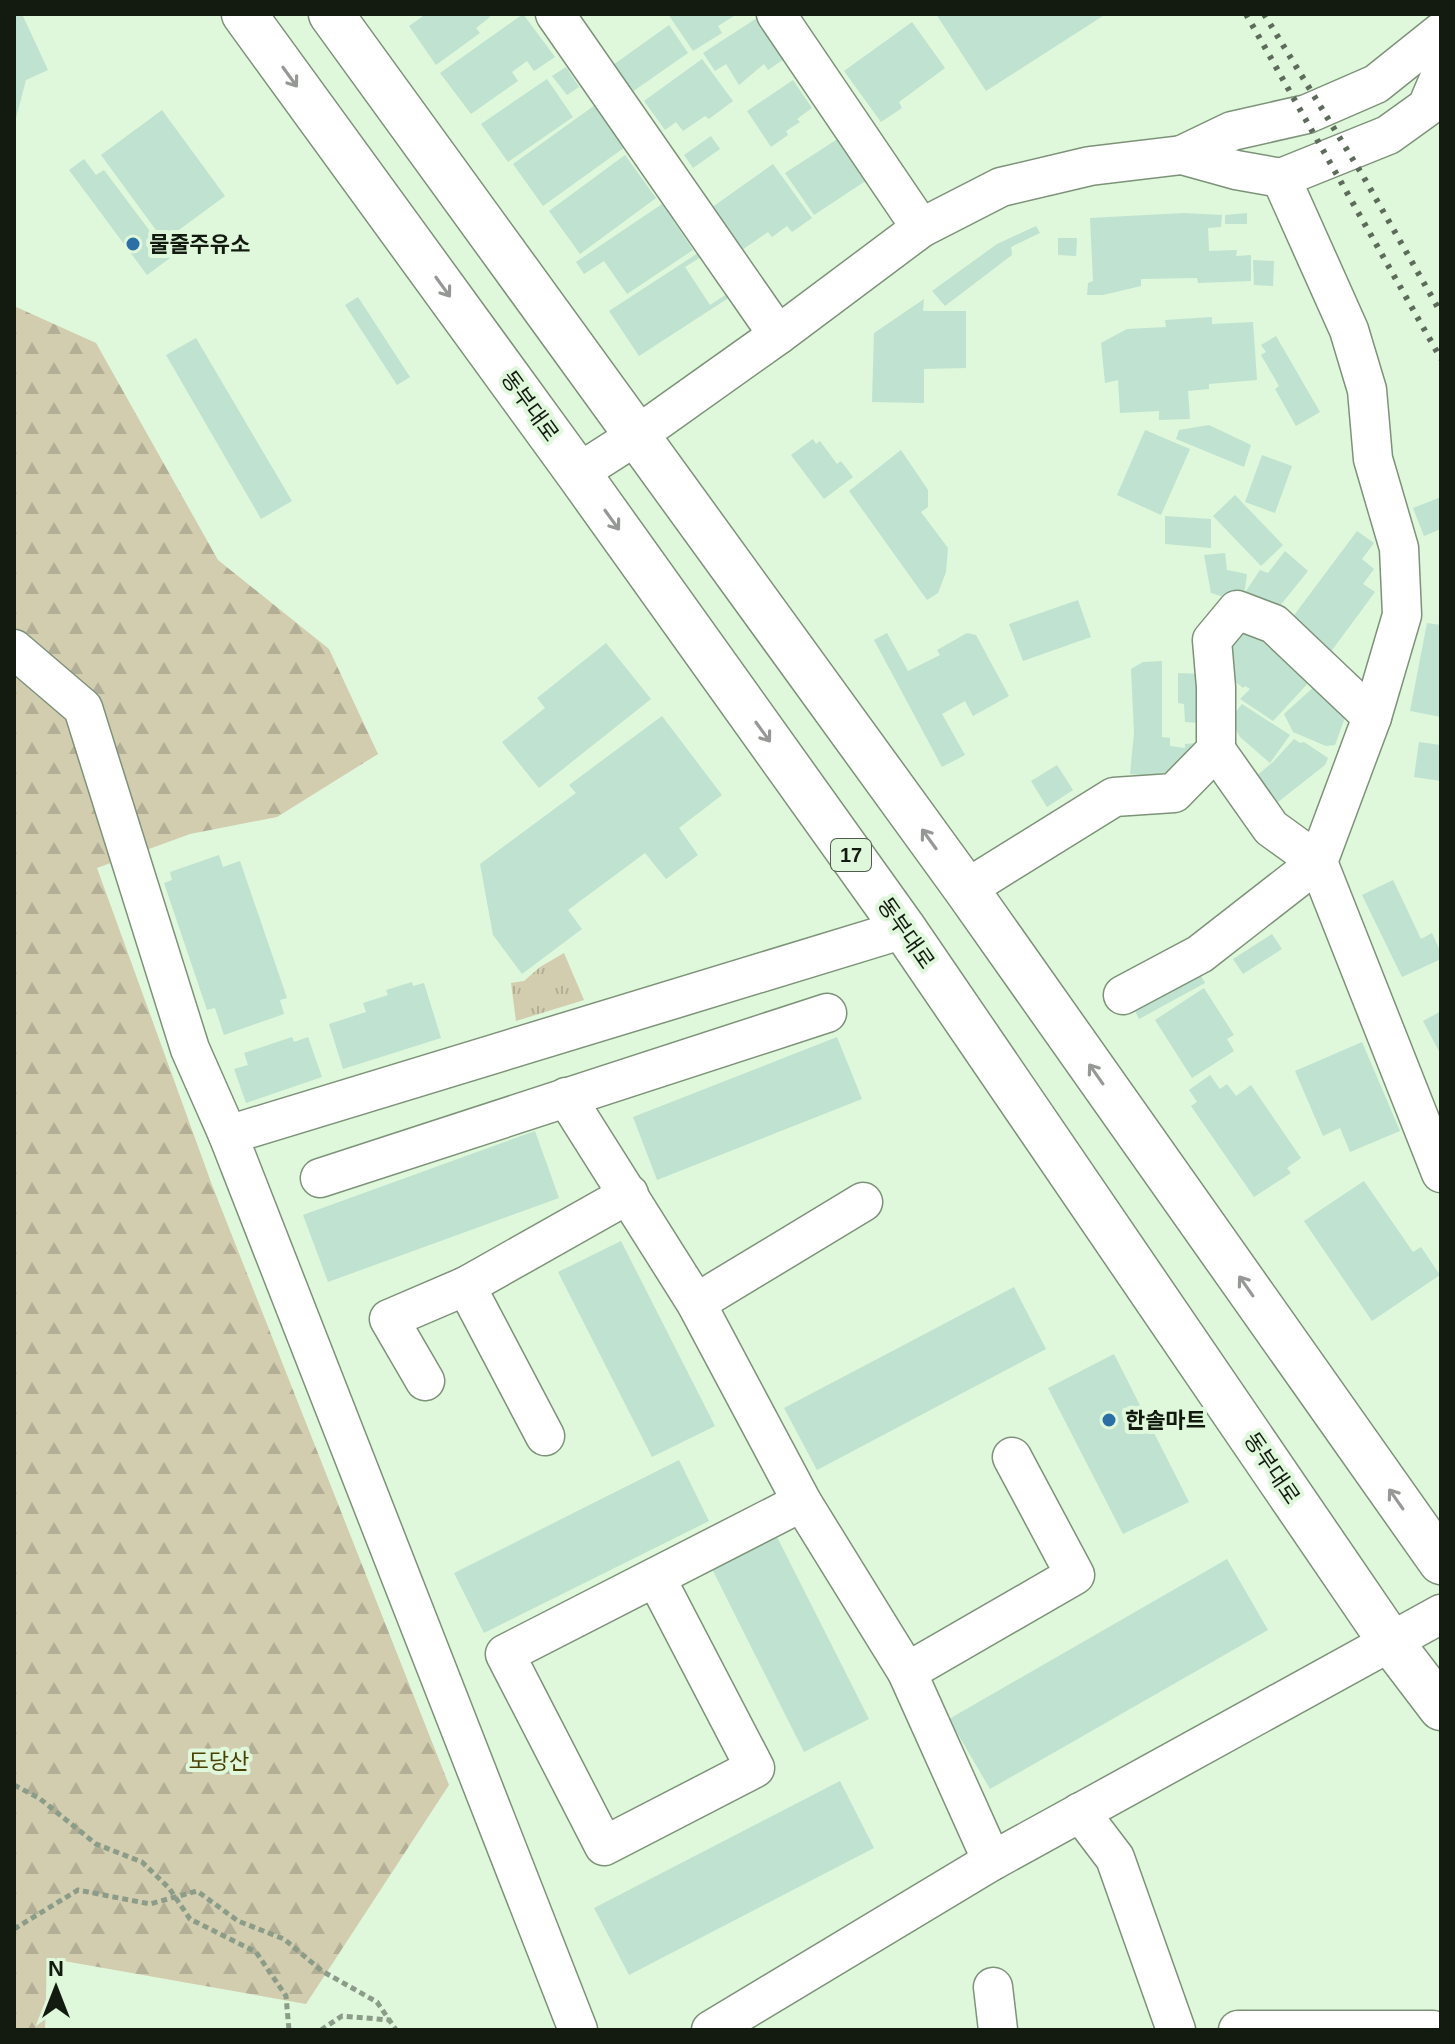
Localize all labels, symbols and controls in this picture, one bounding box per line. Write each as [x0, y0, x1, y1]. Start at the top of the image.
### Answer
one-way arrow [281, 66, 298, 87]
place label: 물줄주유소 [149, 232, 250, 257]
marker: 물줄주유소 [124, 235, 142, 253]
one-way arrow [434, 276, 451, 297]
street label: 동부대로 [496, 366, 564, 446]
one-way arrow [604, 509, 620, 531]
one-way arrow [755, 720, 771, 742]
one-way arrow [921, 829, 938, 850]
road number: 17 [831, 839, 871, 871]
street label: 동부대로 [873, 893, 939, 973]
one-way arrow [1088, 1063, 1104, 1085]
one-way arrow [1238, 1276, 1254, 1298]
place label: 한솔마트 [1125, 1408, 1206, 1433]
marker: 한솔마트 [1100, 1411, 1118, 1429]
street label: 동부대로 [1239, 1427, 1305, 1509]
one-way arrow [1388, 1488, 1404, 1510]
park label: 도당산 [189, 1749, 249, 1774]
north arrow [16, 1948, 96, 2028]
text: N [48, 1956, 64, 1981]

